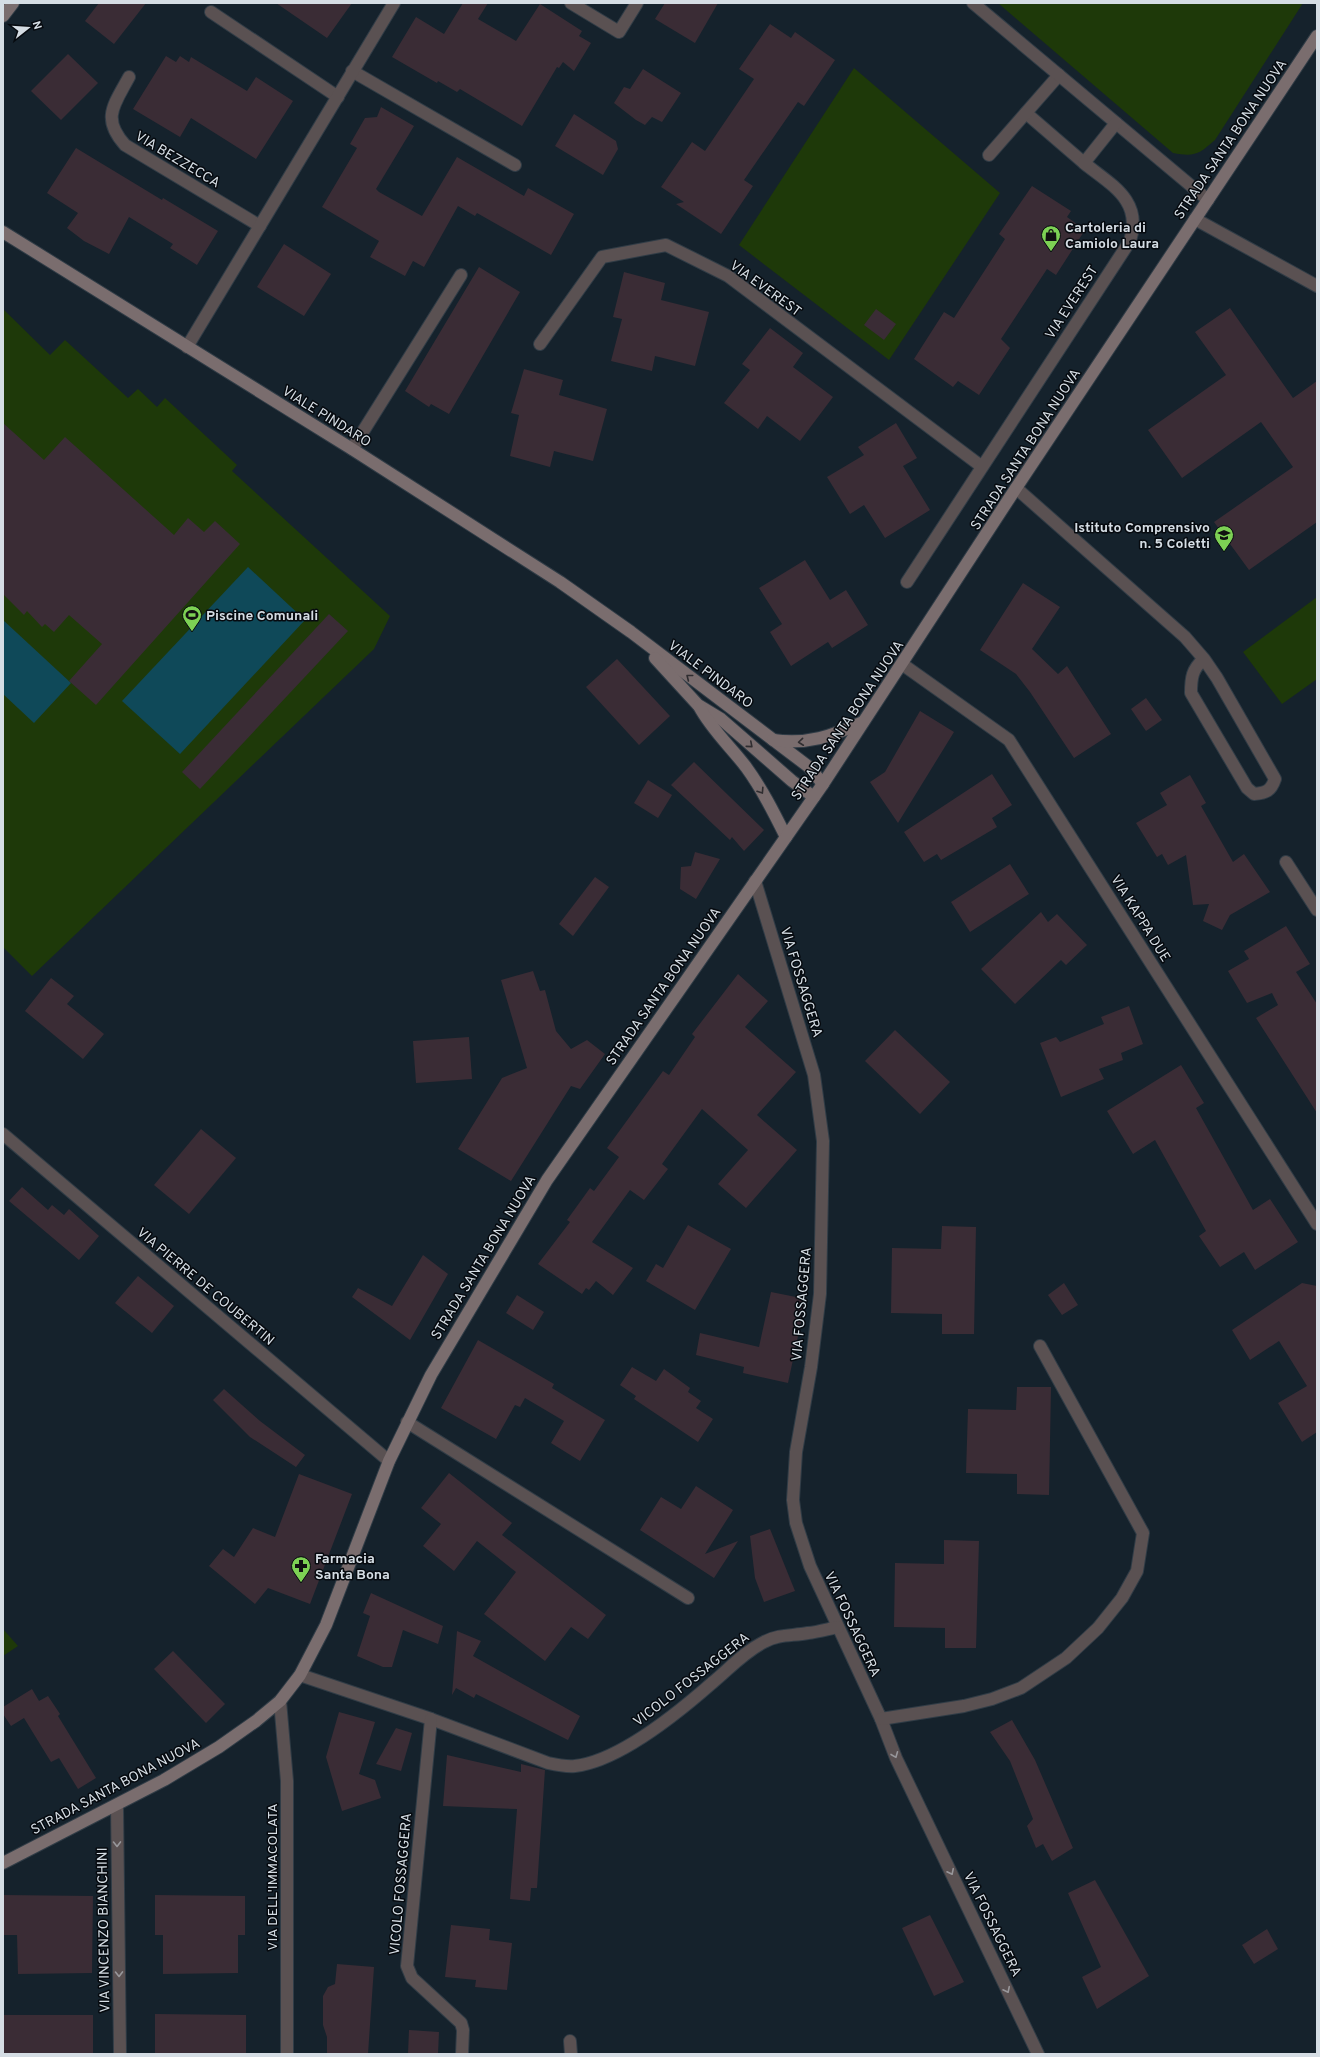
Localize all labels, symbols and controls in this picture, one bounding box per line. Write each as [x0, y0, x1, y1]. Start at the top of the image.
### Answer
north arrow [8, 8, 48, 48]
text: N [29, 20, 44, 31]
street label: STRADA SANTA BONA NUOVA [1171, 57, 1291, 223]
street label: VIA BEZZECCA [132, 128, 223, 192]
place label: Cartoleria di Camiolo Laura [1065, 220, 1159, 253]
shop icon: Cartoleria di Camiolo Laura [1040, 224, 1062, 252]
street label: VIA EVEREST [726, 258, 804, 321]
street label: VIA EVEREST [1042, 263, 1102, 343]
street label: STRADA SANTA BONA NUOVA [968, 366, 1085, 534]
street label: VIALE PINDARO [279, 383, 374, 451]
place label: Istituto Comprensivo n. 5 Coletti [1074, 520, 1210, 553]
school or university icon: Istituto Comprensivo n. 5 Coletti [1213, 524, 1235, 552]
sports icon: Piscine Comunali [181, 604, 203, 632]
place label: Piscine Comunali [206, 608, 318, 625]
street label: VIALE PINDARO [664, 638, 756, 713]
street label: STRADA SANTA BONA NUOVA [788, 638, 908, 804]
one-way arrow [686, 674, 693, 681]
one-way arrow [798, 737, 804, 746]
one-way arrow [745, 740, 753, 748]
one-way arrow [757, 787, 764, 794]
street label: VIA KAPPA DUE [1106, 872, 1173, 965]
street label: STRADA SANTA BONA NUOVA [603, 905, 725, 1069]
street label: VIA FOSSAGGERA [776, 925, 825, 1040]
street label: STRADA SANTA BONA NUOVA [428, 1172, 540, 1343]
street label: VIA PIERRE DE COUBERTIN [133, 1225, 277, 1350]
street label: VIA FOSSAGGERA [789, 1246, 816, 1362]
place label: Farmacia Santa Bona [315, 1551, 390, 1584]
pharmacy icon: Farmacia Santa Bona [290, 1555, 312, 1583]
street label: VIA FOSSAGGERA [820, 1569, 884, 1680]
street label: VICOLO FOSSAGGERA [630, 1630, 753, 1731]
street label: STRADA SANTA BONA NUOVA [28, 1735, 203, 1839]
one-way arrow [891, 1752, 899, 1759]
street label: VIA DELL'IMMACOLATA [265, 1803, 282, 1951]
street label: VICOLO FOSSAGGERA [387, 1812, 416, 1956]
one-way arrow [113, 1841, 121, 1847]
street label: VIA VINCENZO BIANCHINI [95, 1847, 114, 2013]
one-way arrow [946, 1868, 954, 1876]
street label: VIA FOSSAGGERA [959, 1870, 1024, 1980]
one-way arrow [115, 1971, 123, 1977]
one-way arrow [1003, 1985, 1010, 1993]

